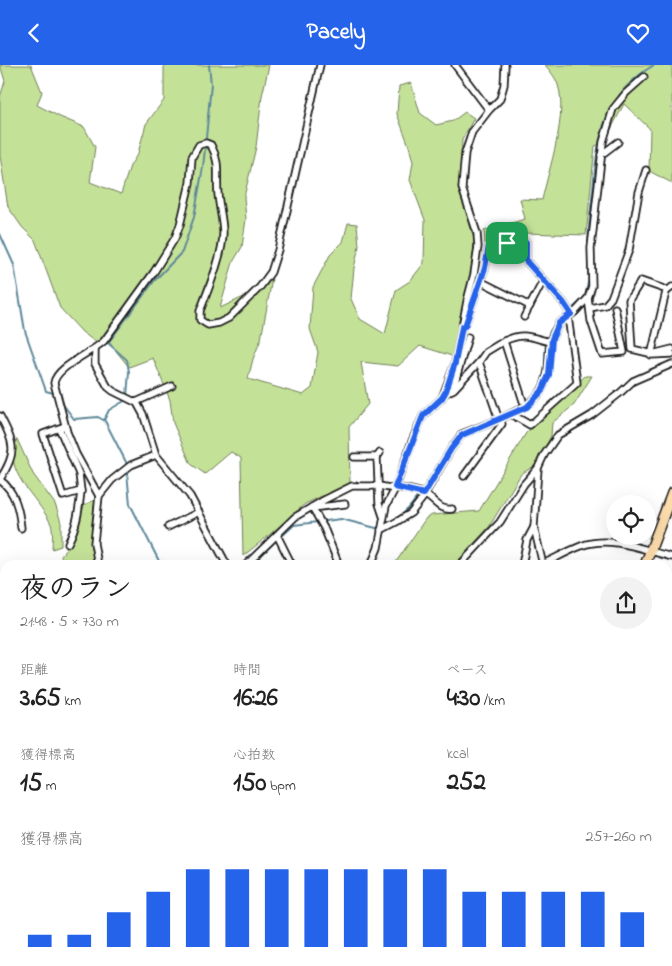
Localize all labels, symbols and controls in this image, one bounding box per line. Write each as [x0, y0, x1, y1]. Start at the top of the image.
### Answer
text: Pacely [307, 17, 365, 49]
icon: back [20, 19, 48, 47]
icon: heart [624, 19, 652, 47]
pin [486, 222, 528, 264]
icon: arrive [493, 229, 521, 257]
map controls [606, 495, 656, 545]
button: locate [606, 495, 656, 545]
text: 夜のラン [20, 570, 132, 611]
button: share [600, 577, 652, 629]
text: 21:48 · 5 × 730 m [20, 610, 119, 634]
text: 距離 [20, 660, 48, 681]
text: 時間 [233, 660, 261, 681]
text: ペース [447, 660, 488, 681]
text: 3.65 [20, 681, 61, 717]
text: 16:26 [233, 681, 278, 717]
text: 4:30 [447, 681, 480, 717]
text: km [61, 691, 81, 712]
text: /km [480, 691, 505, 712]
text: kcal [447, 744, 469, 765]
text: 獲得標高 [20, 745, 76, 766]
text: 心拍数 [233, 745, 275, 766]
text: 252 [447, 765, 486, 801]
text: 15 [20, 766, 42, 802]
text: 150 [233, 766, 266, 802]
text: m [42, 776, 57, 797]
text: bpm [266, 776, 296, 797]
text: 257–260 m [585, 825, 652, 849]
text: 獲得標高 [20, 828, 84, 852]

